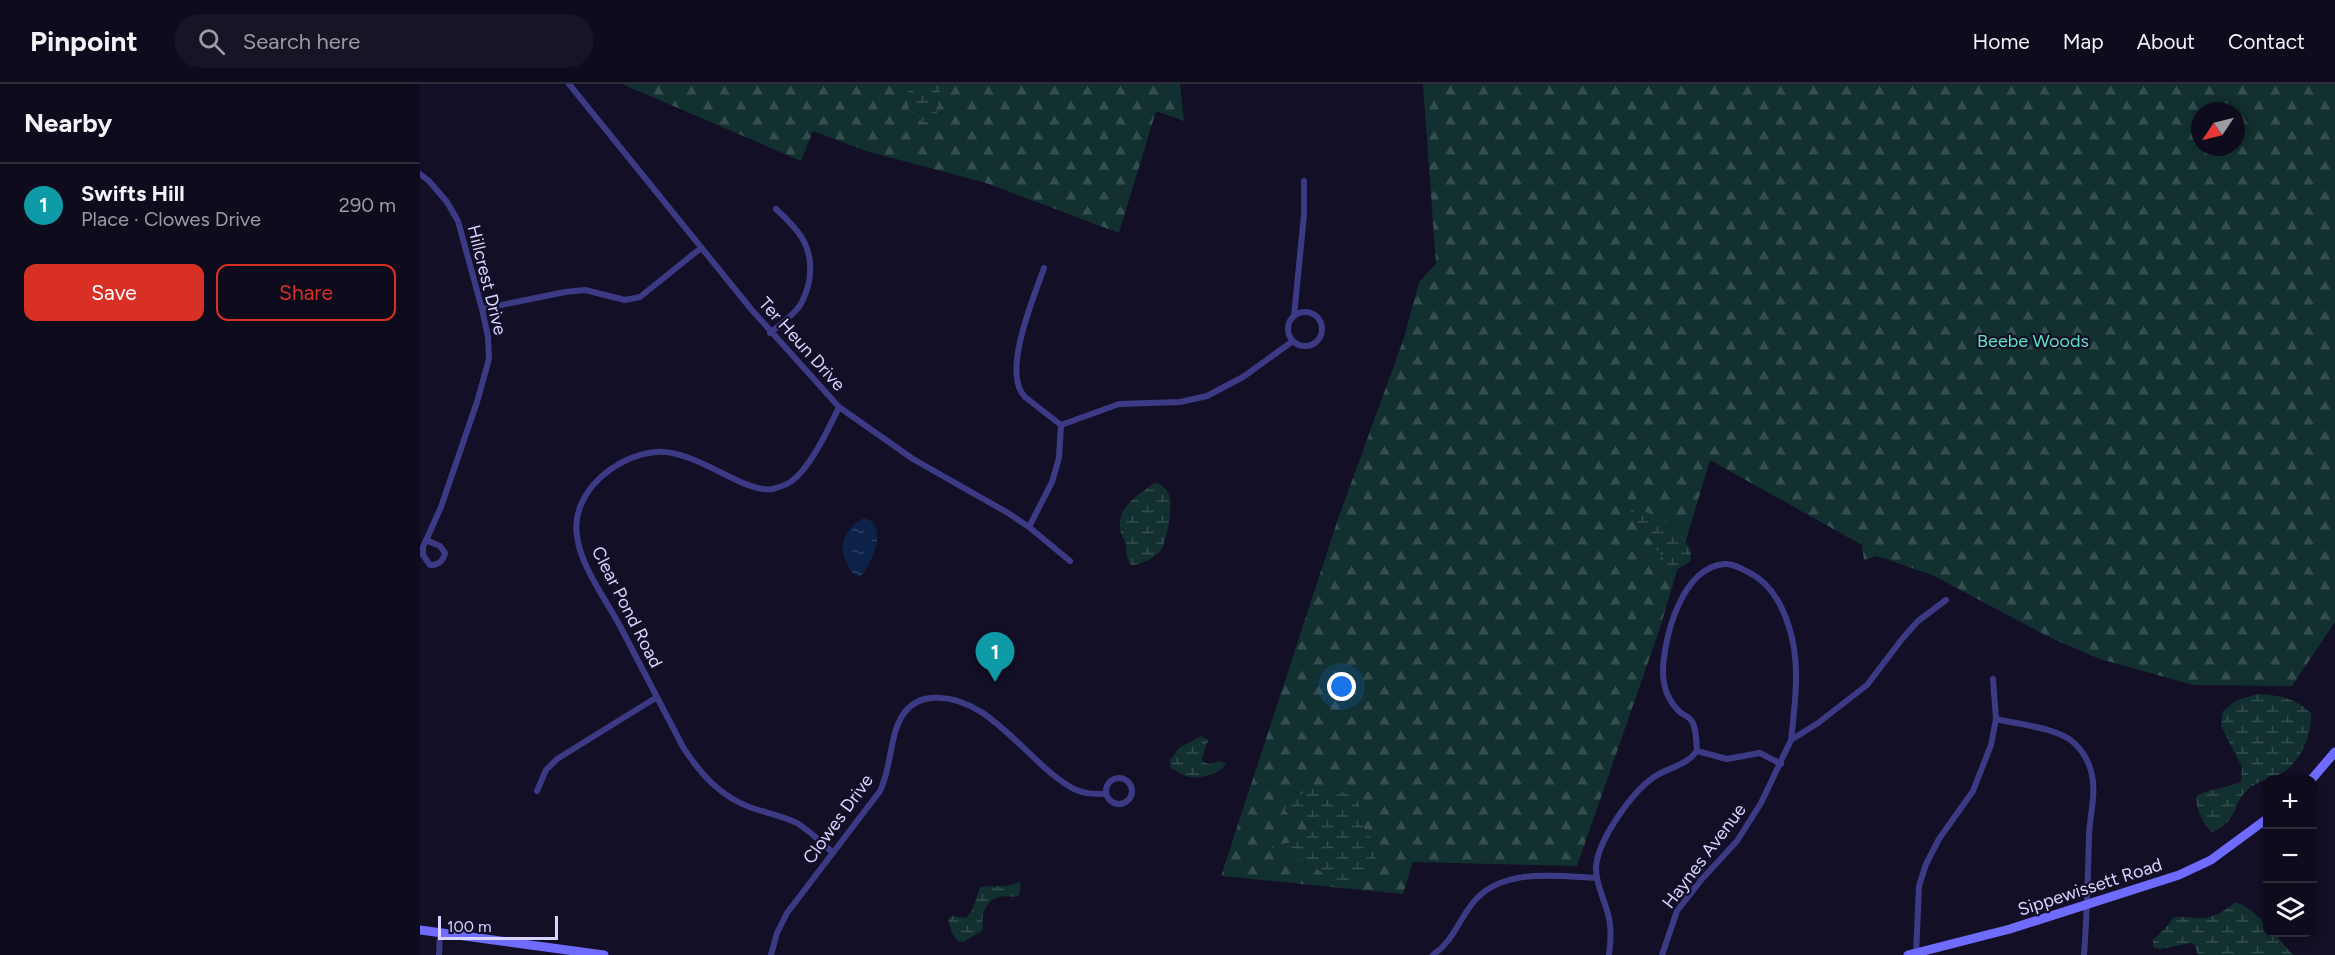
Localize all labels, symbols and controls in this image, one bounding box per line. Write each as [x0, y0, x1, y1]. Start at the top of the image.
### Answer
search box [174, 14, 594, 68]
text: Pinpoint [30, 24, 138, 58]
icon: search [195, 25, 228, 58]
text: Search here [243, 28, 360, 55]
text: Home [1973, 29, 2030, 54]
text: Map [2063, 29, 2104, 54]
text: About [2137, 29, 2195, 54]
text: Contact [2228, 29, 2305, 54]
north arrow [2191, 102, 2245, 156]
text: Nearby [24, 107, 112, 139]
text: Swifts Hill [81, 180, 185, 207]
text: 1 [39, 193, 48, 217]
text: 290 m [339, 193, 396, 217]
text: Place · Clowes Drive [81, 207, 261, 231]
street label: Hillcrest Drive [463, 223, 511, 337]
button: Save [24, 264, 204, 321]
button: Share [216, 264, 396, 321]
street label: Ter Heun Drive [754, 293, 850, 396]
park label: Beebe Woods [1977, 330, 2089, 352]
street label: Clear Pond Road [587, 542, 667, 672]
pin: 1 [976, 632, 1014, 682]
your location [1327, 672, 1356, 701]
street label: Clowes Drive [798, 770, 878, 868]
map controls [2263, 775, 2317, 937]
button: + [2263, 775, 2317, 829]
street label: Haynes Avenue [1657, 799, 1751, 913]
button: − [2263, 829, 2317, 883]
street label: Sippewissett Road [2015, 853, 2165, 921]
button: layers [2263, 883, 2317, 937]
scale bar [438, 913, 558, 940]
text: 100 m [447, 917, 492, 936]

